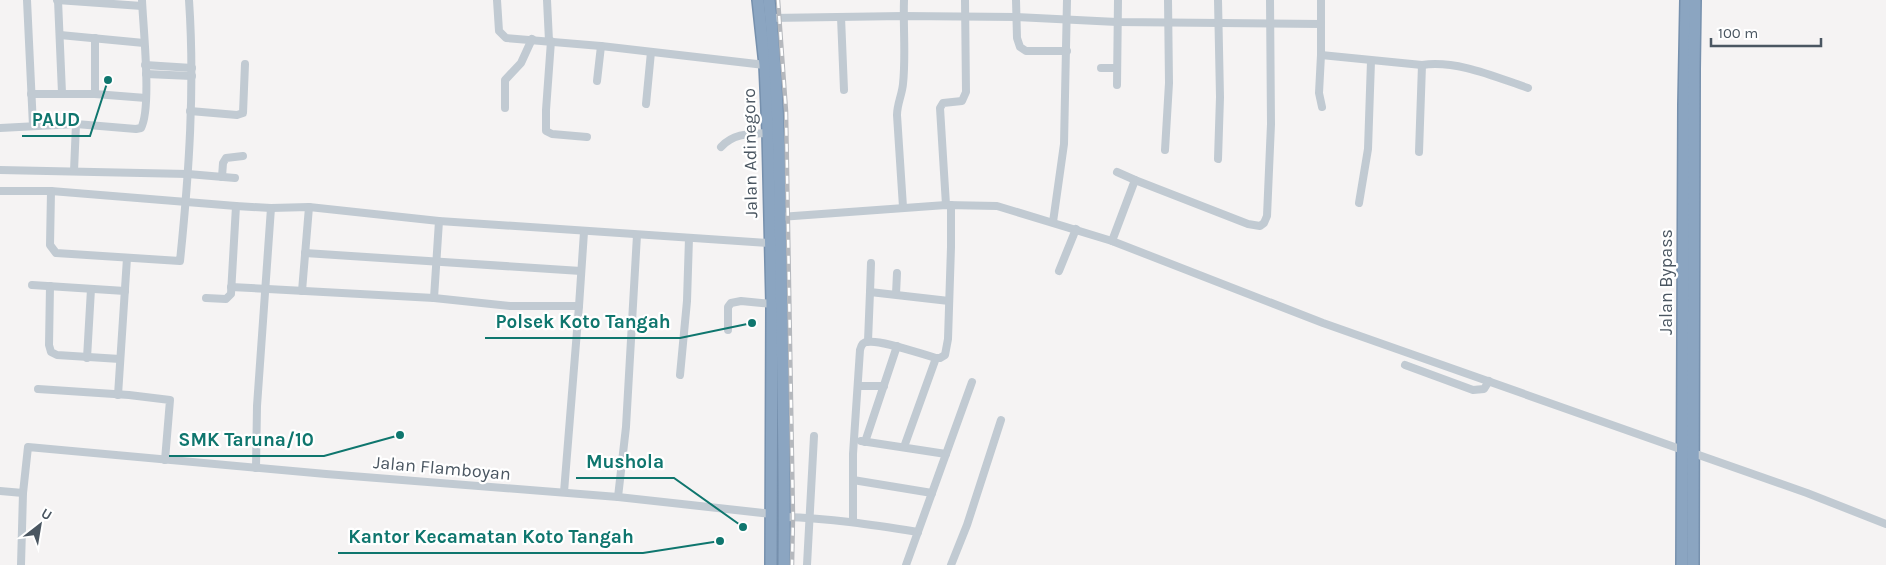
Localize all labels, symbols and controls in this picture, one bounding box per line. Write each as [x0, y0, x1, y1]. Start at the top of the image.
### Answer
scale bar [1711, 15, 1821, 47]
text: 100 m [1718, 24, 1758, 42]
street label: Jalan Adinegoro [738, 88, 762, 218]
callout: PAUD [22, 102, 90, 136]
text: PAUD [32, 109, 80, 131]
street label: Jalan Bypass [1655, 229, 1677, 335]
callout: Polsek Koto Tangah [485, 304, 680, 338]
text: Polsek Koto Tangah [495, 311, 671, 333]
callout: SMK Taruna/10 [169, 422, 324, 456]
text: SMK Taruna/10 [178, 429, 314, 451]
callout: Mushola [576, 444, 674, 478]
street label: Jalan Flamboyan [372, 451, 512, 485]
text: Mushola [586, 451, 664, 473]
north arrow [15, 500, 65, 550]
text: U [38, 505, 55, 524]
callout: Kantor Kecamatan Koto Tangah [338, 519, 643, 553]
text: Kantor Kecamatan Koto Tangah [348, 526, 634, 548]

